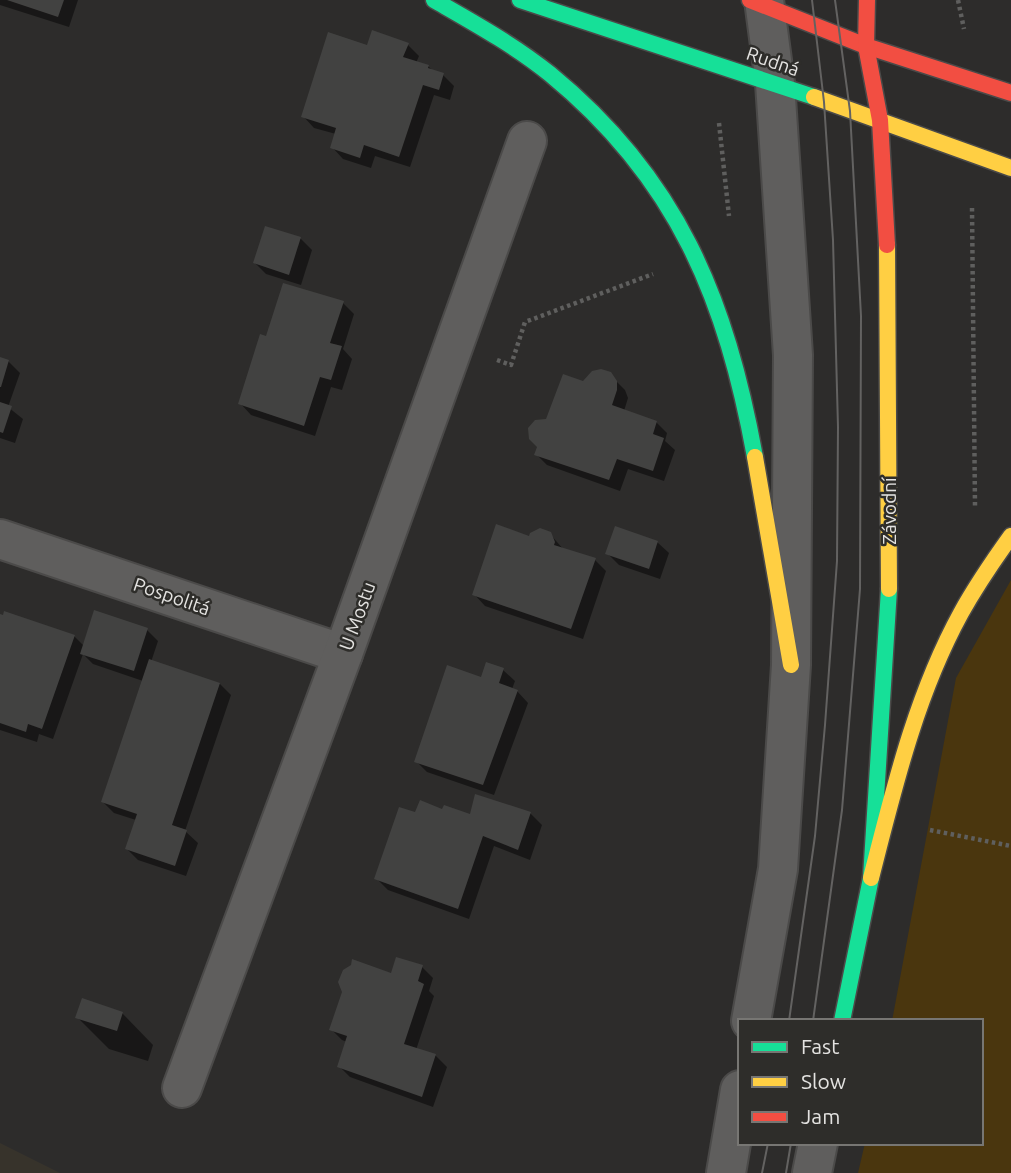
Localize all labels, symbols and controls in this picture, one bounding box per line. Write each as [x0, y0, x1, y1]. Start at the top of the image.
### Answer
street label: Rudná [744, 42, 802, 80]
street label: Závodní [878, 477, 900, 545]
street label: Pospolitá [131, 573, 213, 619]
street label: U Mostu [334, 579, 380, 653]
legend [738, 1019, 983, 1145]
text: Fast [801, 1034, 839, 1058]
text: Slow [801, 1069, 846, 1093]
text: Jam [801, 1104, 840, 1128]

